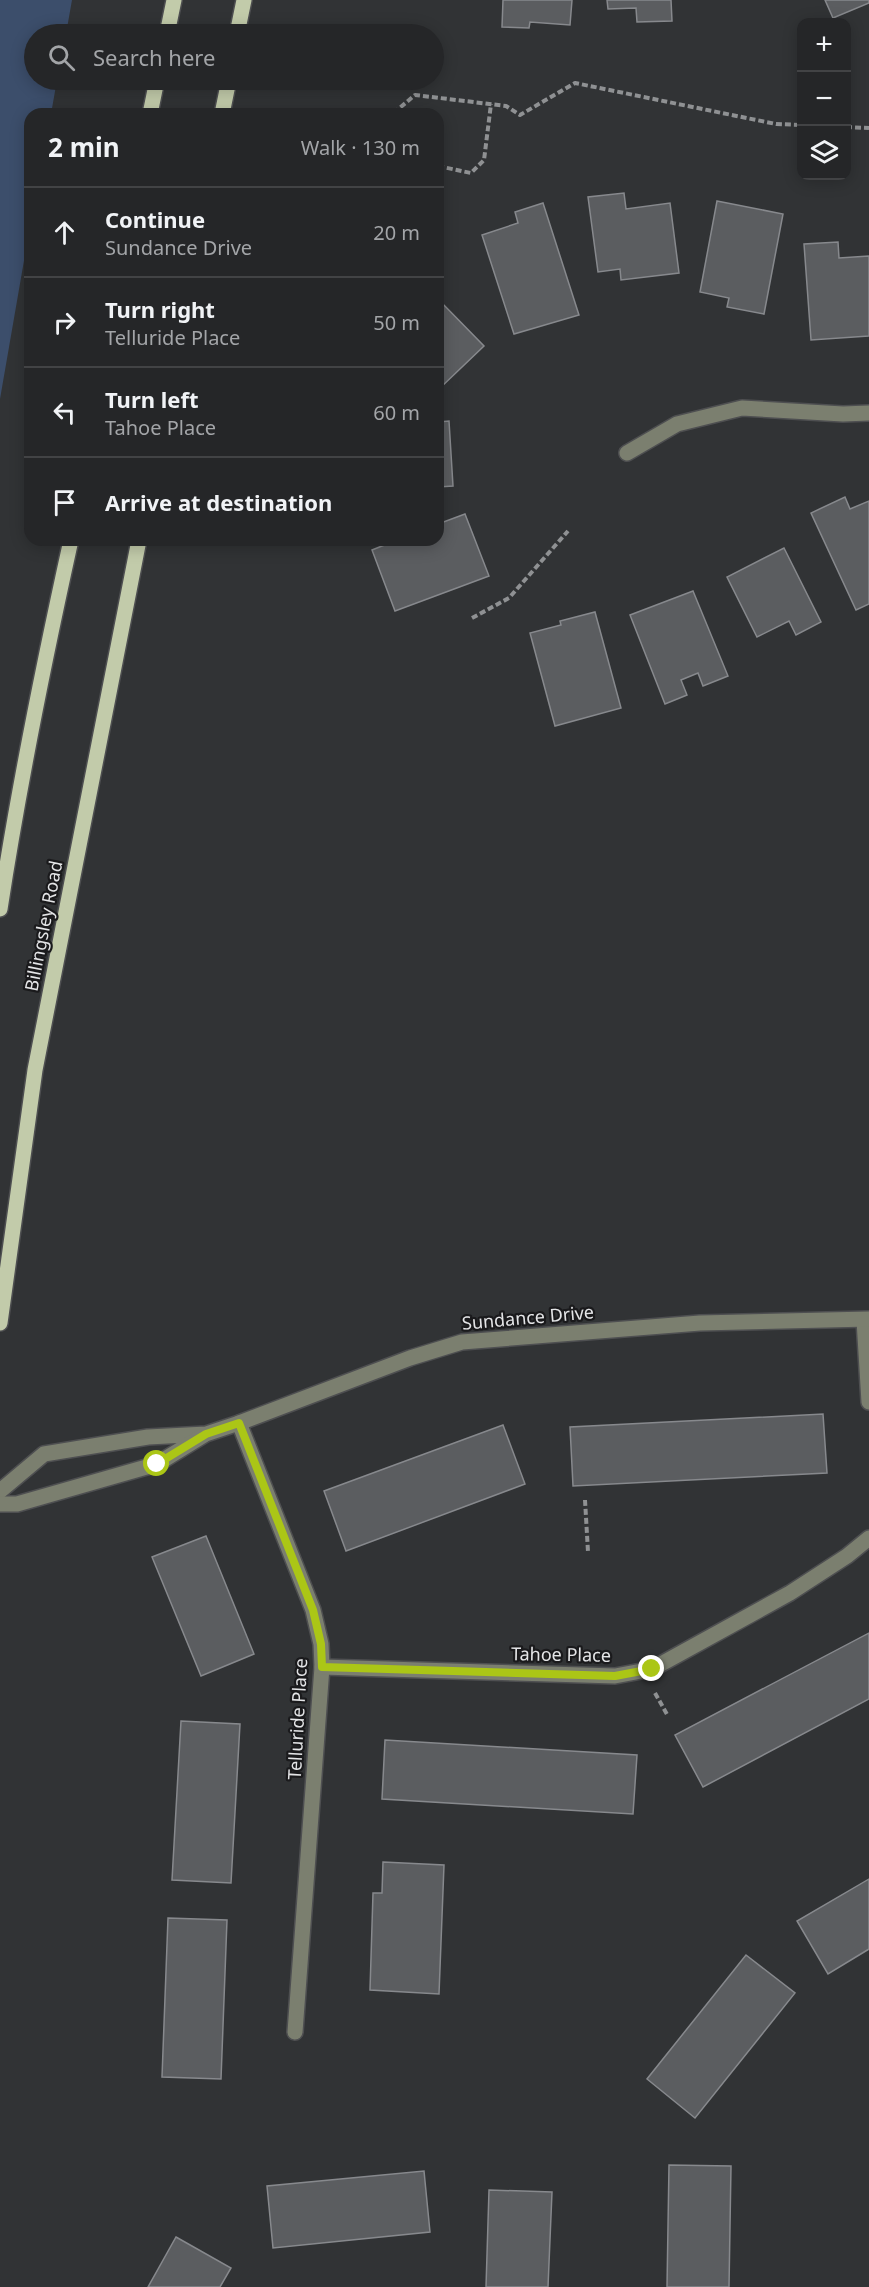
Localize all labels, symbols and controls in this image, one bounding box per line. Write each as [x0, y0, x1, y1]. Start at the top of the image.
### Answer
map controls [797, 18, 851, 180]
button: + [797, 18, 851, 72]
search box [24, 24, 444, 90]
icon: search [45, 41, 78, 74]
text: Search here [93, 42, 215, 72]
button: − [797, 72, 851, 126]
button: layers [797, 126, 851, 180]
text: 2 min [48, 129, 120, 165]
text: Walk · 130 m [301, 134, 420, 161]
text: Continue [105, 204, 205, 234]
icon: ahead [48, 216, 81, 249]
text: 20 m [373, 219, 420, 246]
text: Sundance Drive [105, 234, 252, 261]
text: Turn right [105, 294, 215, 324]
icon: right [48, 306, 81, 339]
text: 50 m [373, 309, 420, 336]
text: Telluride Place [105, 324, 240, 351]
text: Turn left [105, 384, 199, 414]
icon: left [48, 396, 81, 429]
text: 60 m [373, 399, 420, 426]
text: Tahoe Place [105, 414, 216, 441]
icon: arrive [48, 486, 81, 519]
text: Arrive at destination [105, 487, 332, 517]
street label: Billingsley Road [19, 858, 67, 993]
street label: Sundance Drive [461, 1299, 595, 1335]
route start [143, 1450, 169, 1476]
street label: Tahoe Place [511, 1641, 611, 1667]
route end [638, 1655, 664, 1681]
street label: Telluride Place [282, 1658, 312, 1780]

